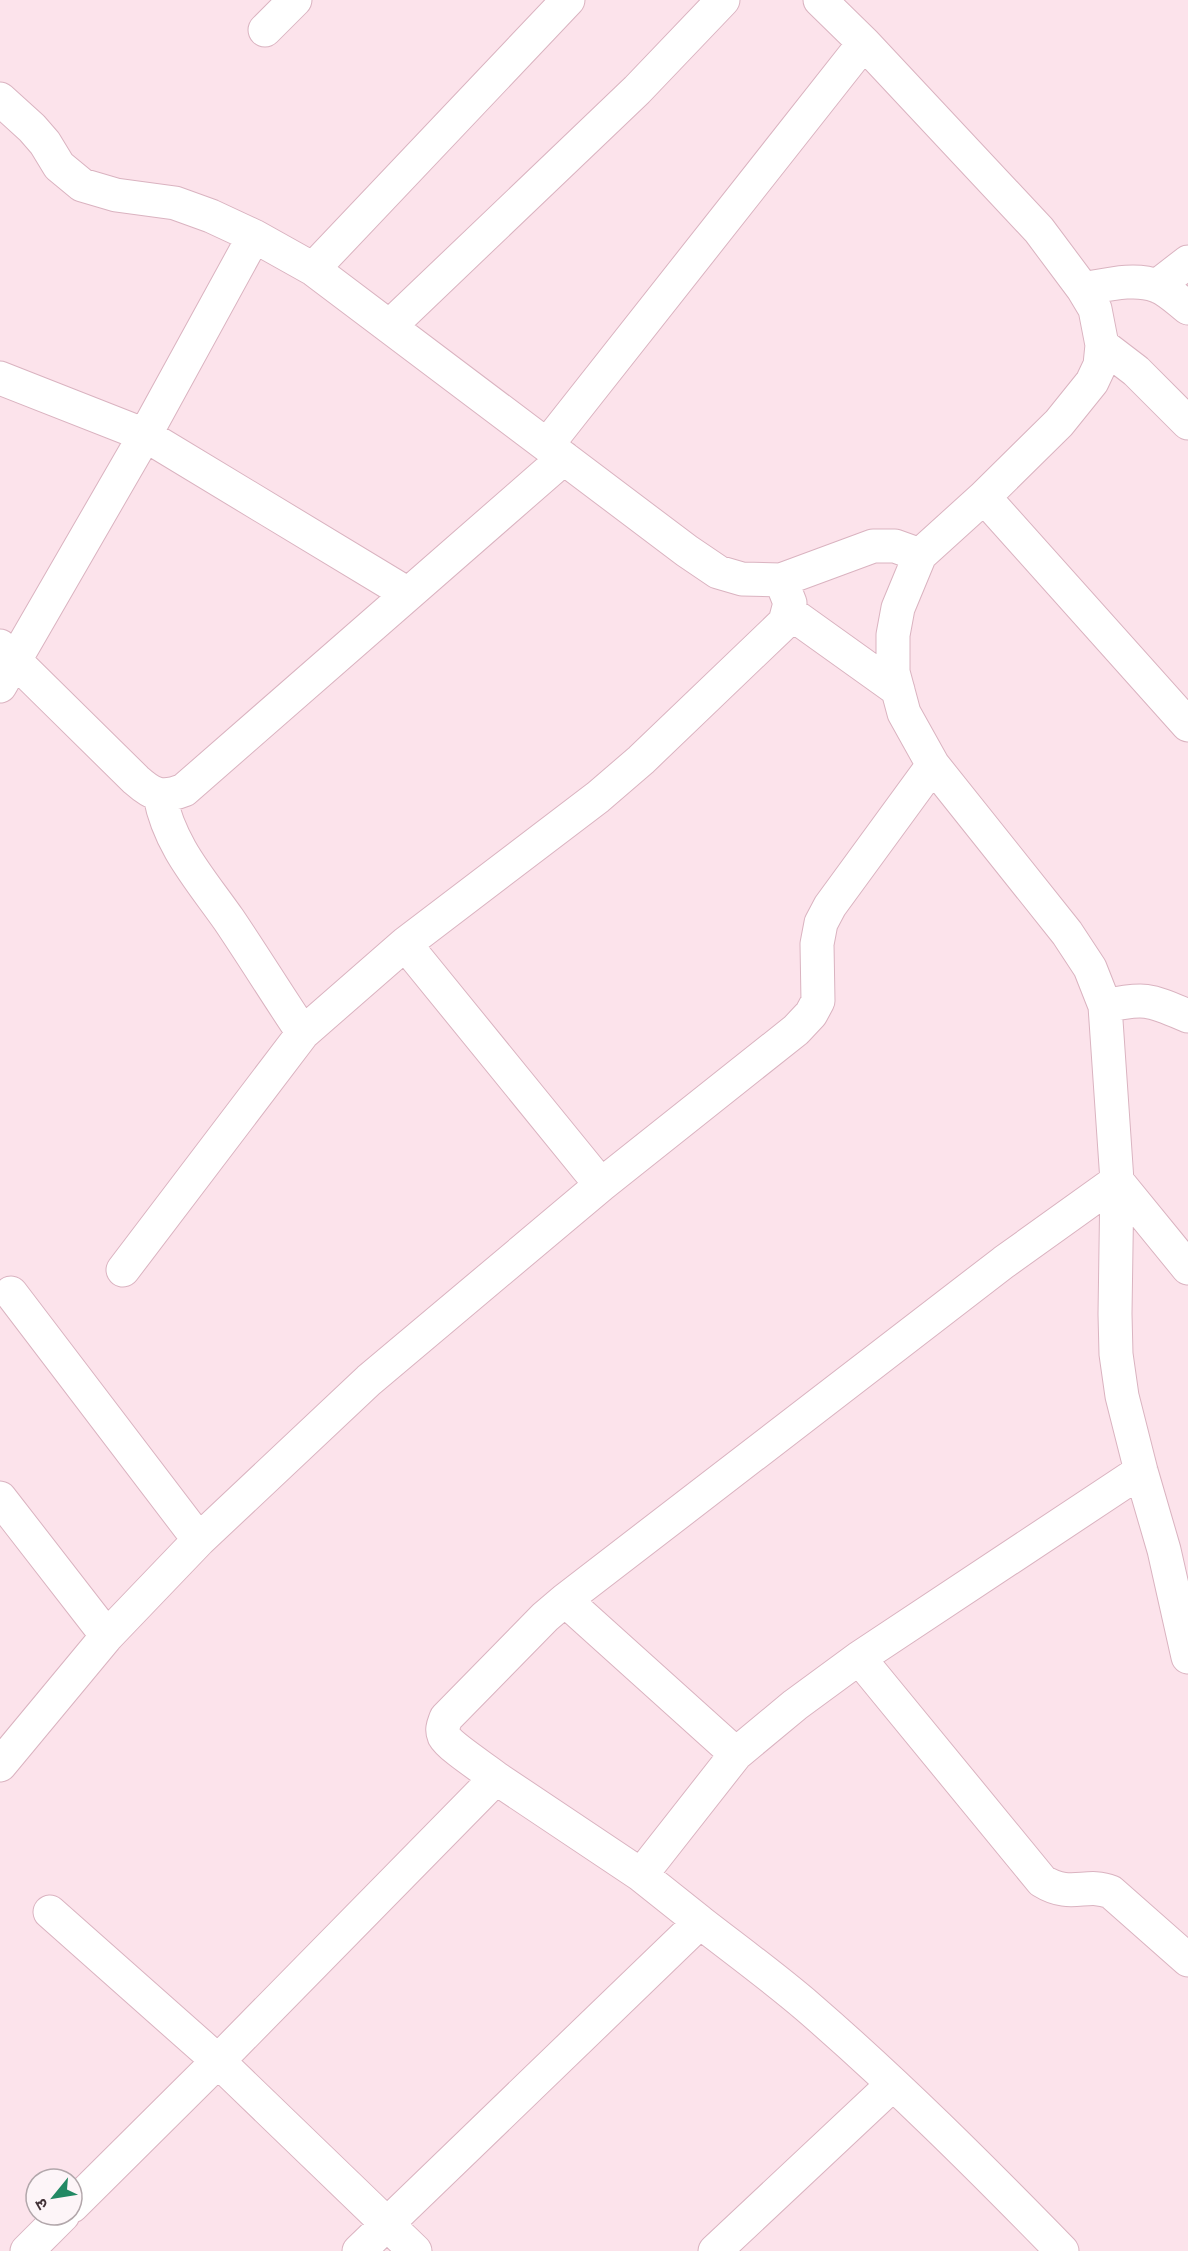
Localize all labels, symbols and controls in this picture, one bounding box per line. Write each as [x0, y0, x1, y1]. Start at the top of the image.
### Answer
north arrow [24, 2167, 84, 2227]
text: उ [31, 2195, 51, 2213]

